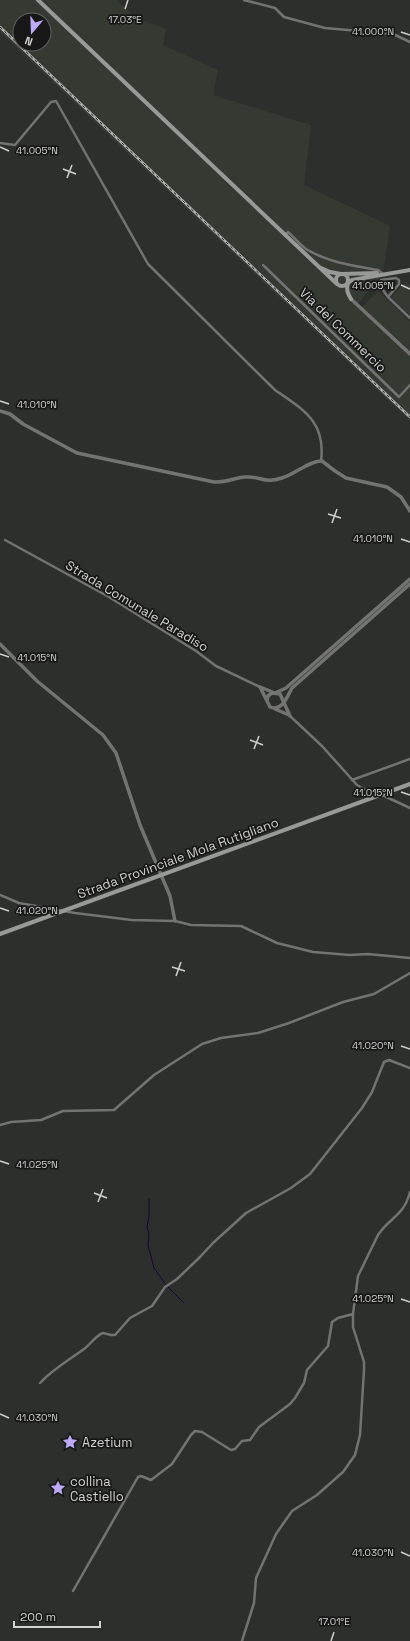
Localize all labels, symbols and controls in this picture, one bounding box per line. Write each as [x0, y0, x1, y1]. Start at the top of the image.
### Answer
north arrow [12, 12, 52, 52]
text: 17.03°E [108, 13, 142, 26]
text: 41.000°N [352, 25, 394, 38]
text: N [23, 34, 35, 49]
text: 41.005°N [16, 144, 58, 157]
text: 41.005°N [352, 279, 394, 292]
street label: Via del Commercio [296, 284, 390, 376]
text: 41.010°N [17, 398, 57, 411]
text: 41.010°N [353, 532, 393, 545]
street label: Strada Comunale Paradiso [62, 557, 212, 655]
text: 41.015°N [17, 651, 57, 664]
text: 41.015°N [353, 786, 393, 799]
street label: Strada Provinciale Mola Rutigliano [75, 814, 281, 902]
text: 41.020°N [16, 904, 58, 917]
text: 41.020°N [352, 1039, 394, 1052]
text: 41.025°N [16, 1158, 58, 1171]
text: 41.025°N [352, 1292, 394, 1305]
text: 41.030°N [16, 1411, 58, 1424]
place icon: Azetium [61, 1433, 79, 1451]
place label: Azetium [82, 1434, 132, 1451]
place label: collina Castiello [70, 1473, 124, 1505]
place icon: collina Castiello [49, 1479, 67, 1497]
text: 41.030°N [352, 1546, 394, 1559]
scale bar [14, 1603, 100, 1629]
text: 200 m [20, 1609, 56, 1625]
text: 17.01°E [318, 1615, 350, 1628]

